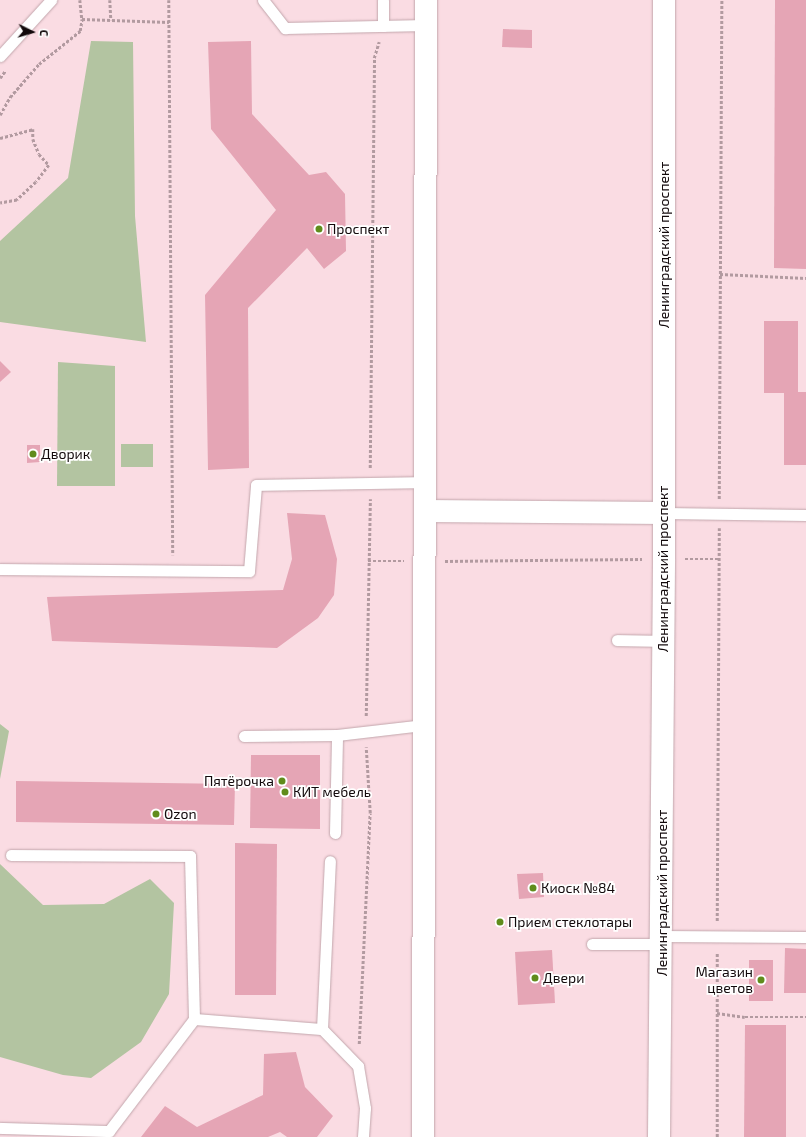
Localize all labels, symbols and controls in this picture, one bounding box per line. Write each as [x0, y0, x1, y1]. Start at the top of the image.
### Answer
north arrow [12, 12, 52, 52]
text: С [38, 29, 51, 37]
street label: Ленинградский проспект [656, 162, 672, 328]
place label: Проспект [327, 221, 389, 237]
marker: Проспект [314, 224, 324, 234]
place label: Дворик [41, 446, 90, 462]
marker: Дворик [28, 449, 38, 459]
street label: Ленинградский проспект [655, 486, 671, 652]
place label: Пятёрочка [204, 773, 274, 789]
marker: Пятёрочка [277, 776, 287, 786]
place label: КИТ мебель [293, 784, 371, 800]
marker: КИТ мебель [280, 787, 290, 797]
place label: Ozon [164, 806, 197, 822]
marker: Ozon [151, 809, 161, 819]
street label: Ленинградский проспект [654, 810, 670, 976]
place label: Киоск №84 [541, 880, 615, 896]
marker: Киоск №84 [528, 883, 538, 893]
place label: Прием стеклотары [508, 914, 632, 930]
marker: Прием стеклотары [495, 917, 505, 927]
place label: Магазин цветов [695, 964, 753, 996]
place label: Двери [543, 970, 584, 986]
marker: Двери [530, 973, 540, 983]
marker: Магазин цветов [756, 975, 766, 985]

